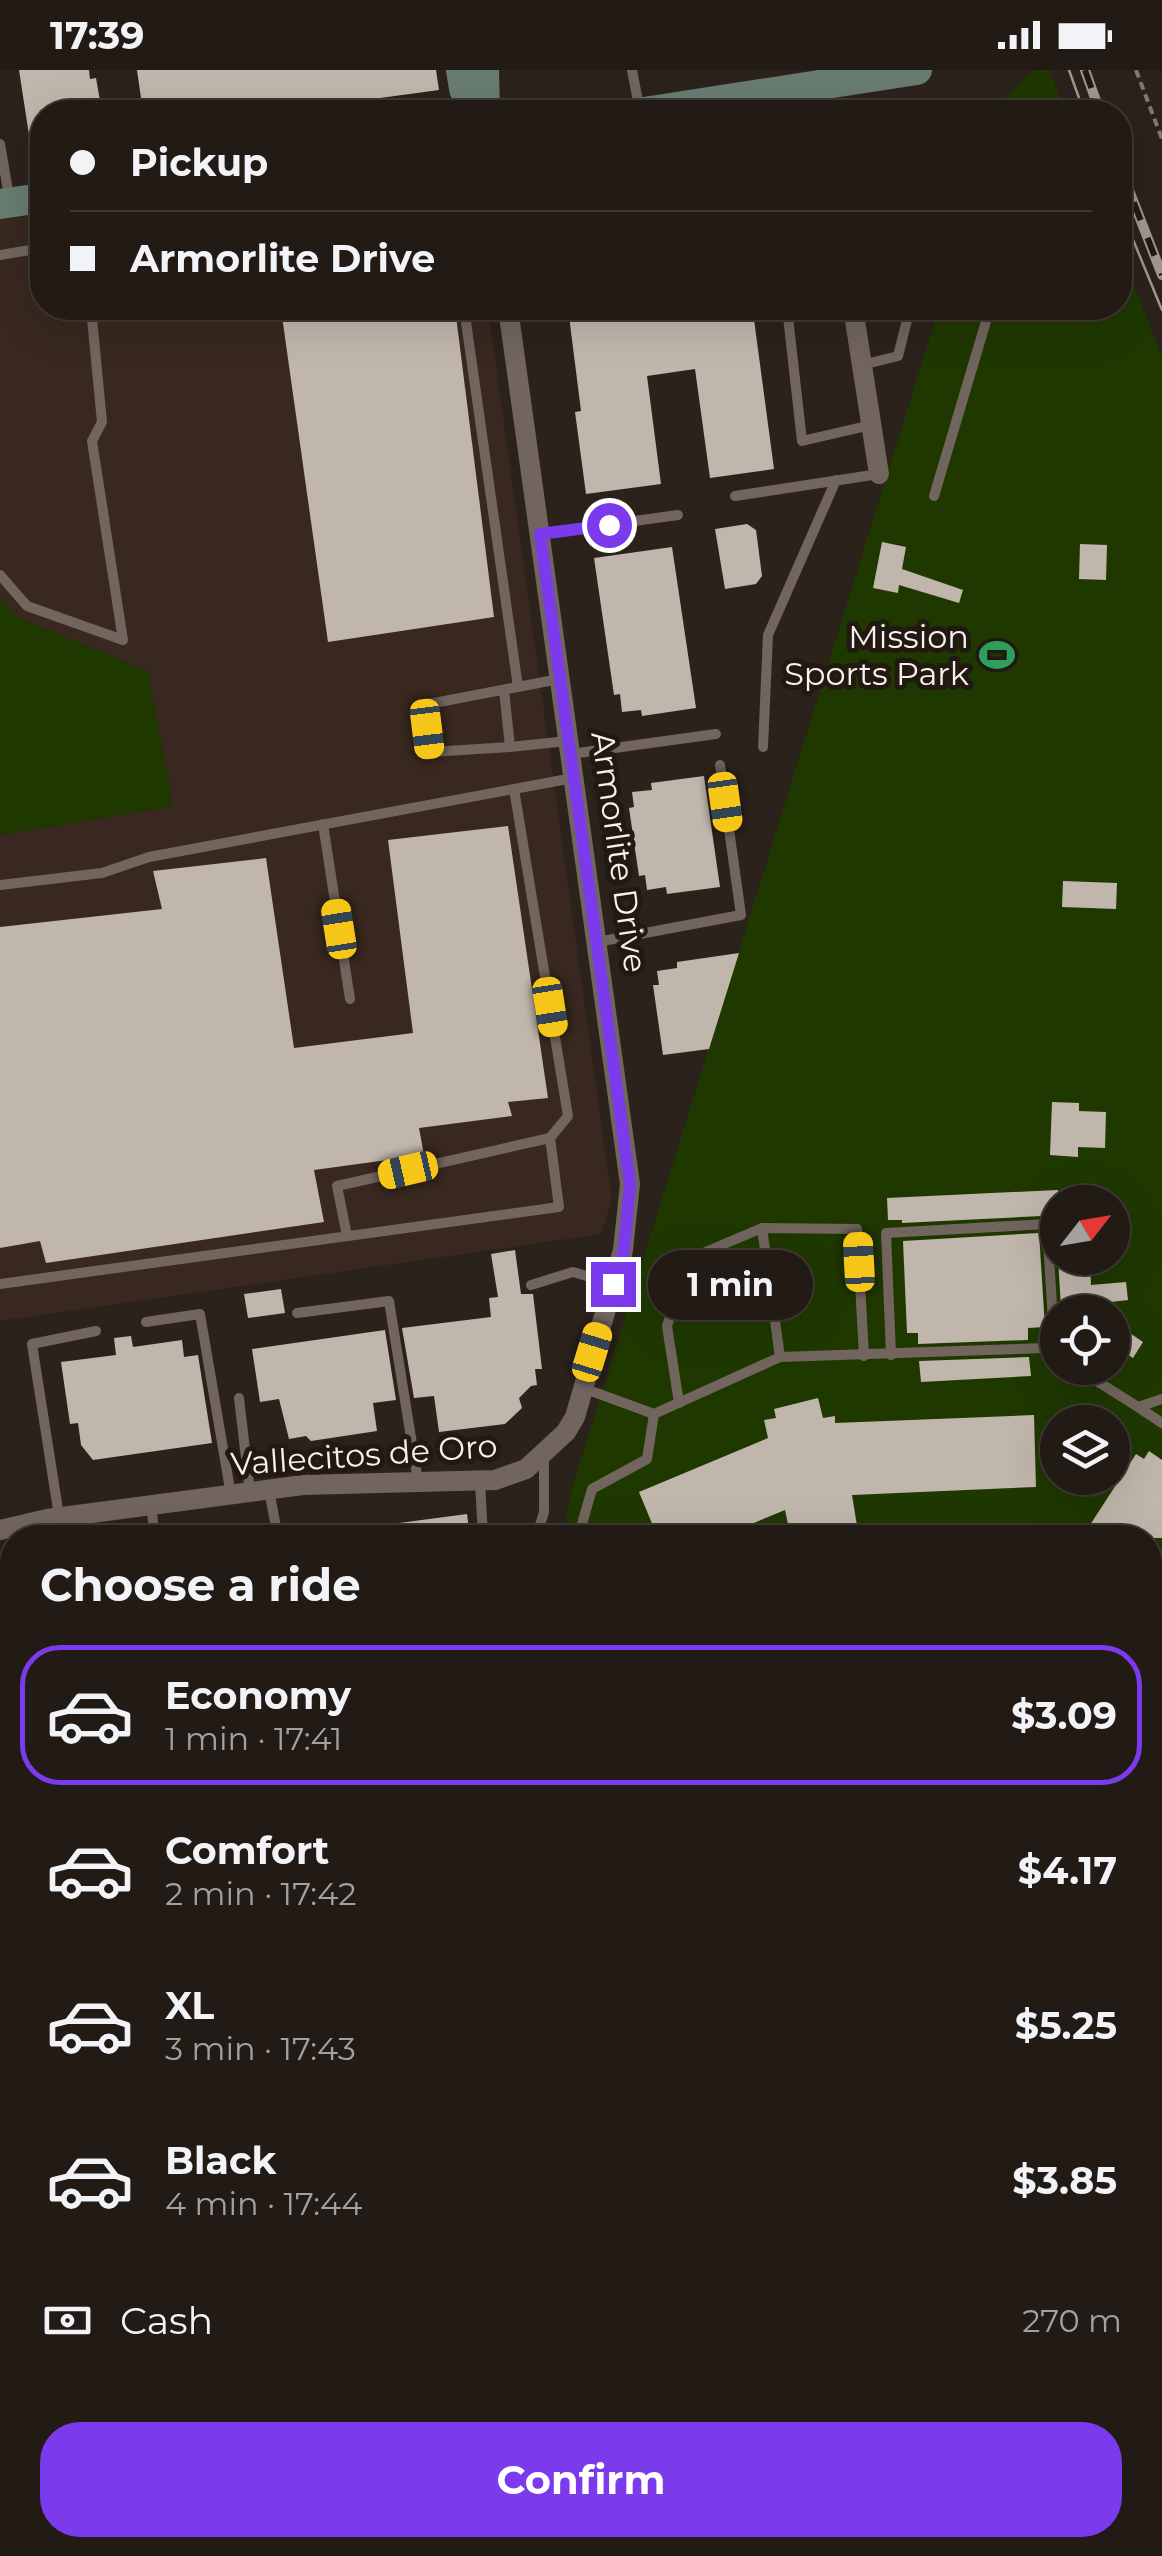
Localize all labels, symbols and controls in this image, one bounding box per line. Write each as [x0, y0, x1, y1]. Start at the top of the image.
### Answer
text: 17:39 [50, 12, 144, 59]
text: Pickup [130, 139, 268, 186]
text: Armorlite Drive [130, 235, 435, 282]
route start [587, 503, 632, 548]
place label: Mission Sports Park [784, 617, 969, 693]
sports icon: Mission Sports Park [978, 636, 1016, 674]
car [408, 697, 446, 761]
street label: Armorlite Drive [583, 729, 656, 975]
car [706, 770, 744, 834]
car [319, 897, 359, 961]
car [530, 975, 570, 1039]
car [375, 1149, 441, 1191]
north arrow [1040, 1185, 1130, 1275]
map controls [1040, 1185, 1130, 1495]
car [842, 1231, 876, 1293]
callout: 1 min [648, 1249, 813, 1319]
route end [591, 1262, 636, 1307]
text: 1 min [687, 1265, 774, 1304]
button: locate [1040, 1295, 1130, 1385]
car [569, 1319, 615, 1385]
button: layers [1040, 1405, 1130, 1495]
street label: Vallecitos de Oro [229, 1426, 499, 1483]
text: Choose a ride [40, 1557, 361, 1612]
icon: car [45, 1670, 135, 1760]
text: Economy [165, 1672, 351, 1719]
text: $3.09 [1011, 1692, 1117, 1739]
text: 1 min · 17:41 [165, 1719, 342, 1758]
icon: car [45, 1825, 135, 1915]
text: Comfort [165, 1827, 329, 1874]
text: $4.17 [1018, 1847, 1117, 1894]
text: 2 min · 17:42 [165, 1874, 356, 1913]
icon: car [45, 1980, 135, 2070]
text: XL [165, 1982, 214, 2029]
text: $5.25 [1015, 2002, 1117, 2049]
text: 3 min · 17:43 [165, 2029, 356, 2068]
icon: car [45, 2135, 135, 2225]
text: Black [165, 2137, 276, 2184]
text: $3.85 [1012, 2157, 1117, 2204]
text: 4 min · 17:44 [165, 2184, 362, 2223]
icon: cash [40, 2293, 95, 2348]
text: Cash [120, 2297, 213, 2344]
text: 270 m [1022, 2301, 1122, 2340]
button: Confirm [40, 2422, 1122, 2537]

